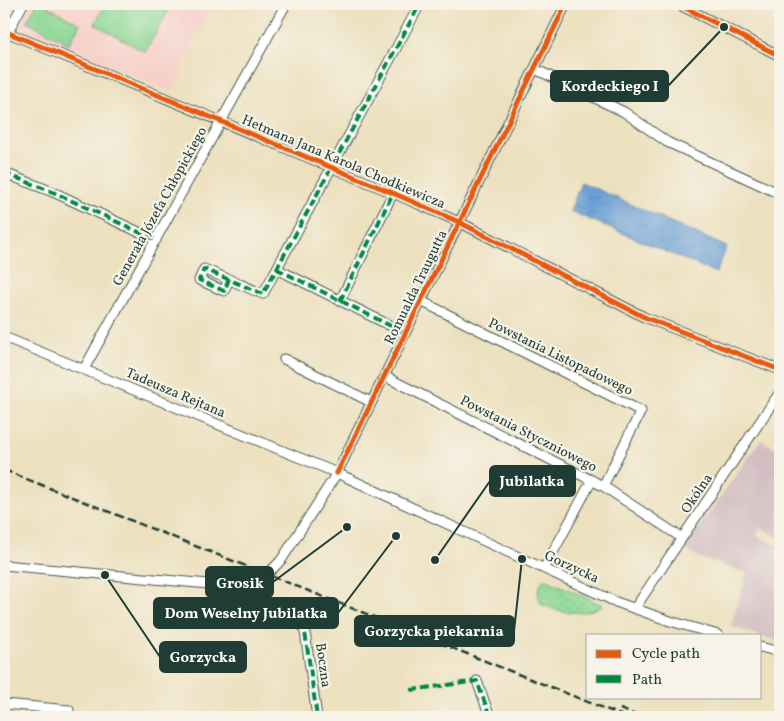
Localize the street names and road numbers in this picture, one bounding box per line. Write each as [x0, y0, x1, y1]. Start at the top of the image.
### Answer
street label: Hetmana Jana Karola Chodkiewicza [239, 111, 448, 214]
street label: Generała Józefa Chłopickiego [109, 124, 212, 290]
street label: Romualda Traugutta [380, 227, 452, 348]
street label: Powstania Listopadowego [485, 314, 636, 401]
street label: Tadeusza Rejtana [123, 364, 228, 423]
street label: Powstania Styczniowego [457, 392, 600, 477]
street label: Okólna [677, 470, 718, 518]
street label: Gorzycka [541, 546, 602, 588]
street label: Boczna [310, 642, 335, 689]

